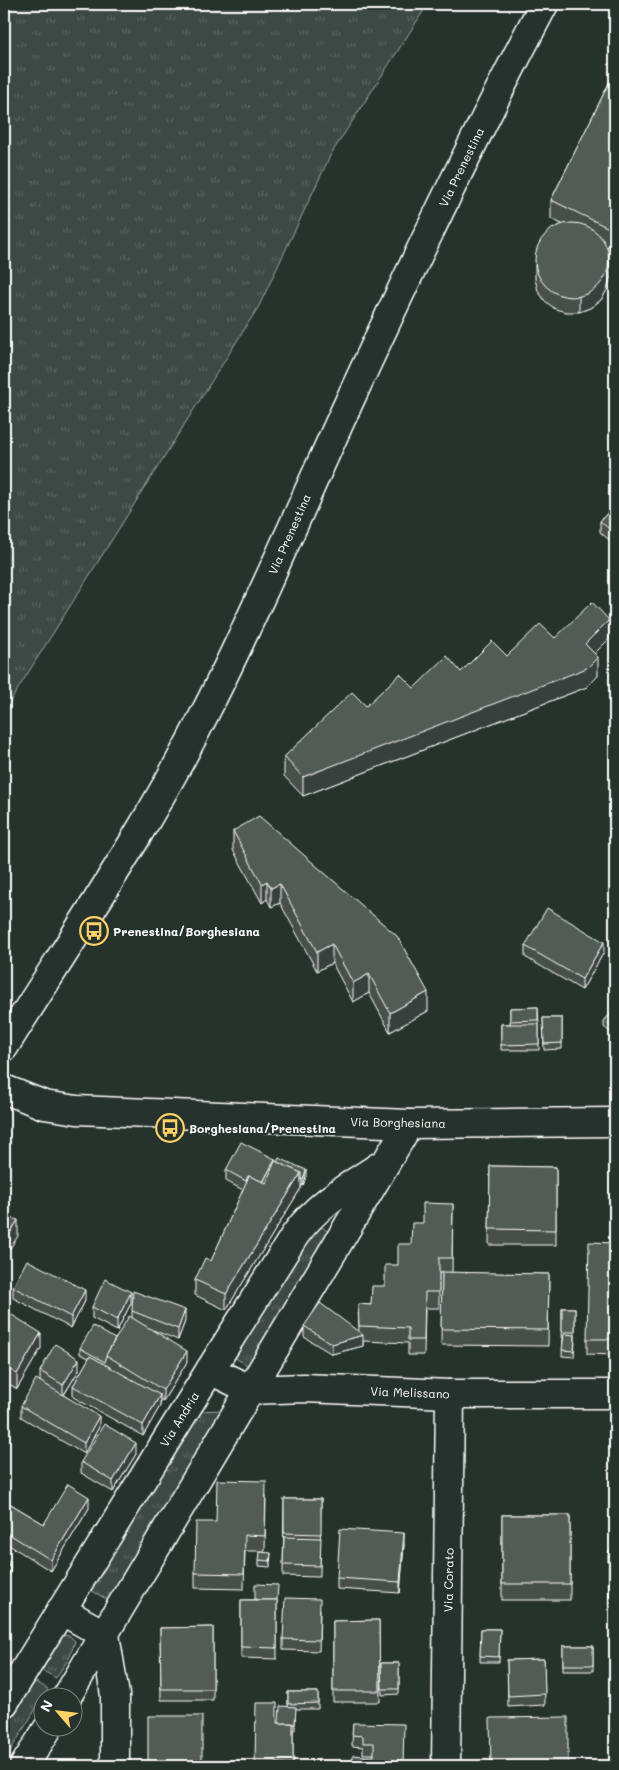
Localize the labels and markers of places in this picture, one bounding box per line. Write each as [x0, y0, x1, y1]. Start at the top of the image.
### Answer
bus stop icon: Prenestina/Borghesiana [79, 916, 109, 946]
place label: Prenestina/Borghesiana [113, 923, 260, 939]
bus stop icon: Borghesiana/Prenestina [155, 1113, 185, 1143]
place label: Borghesiana/Prenestina [189, 1120, 336, 1136]

